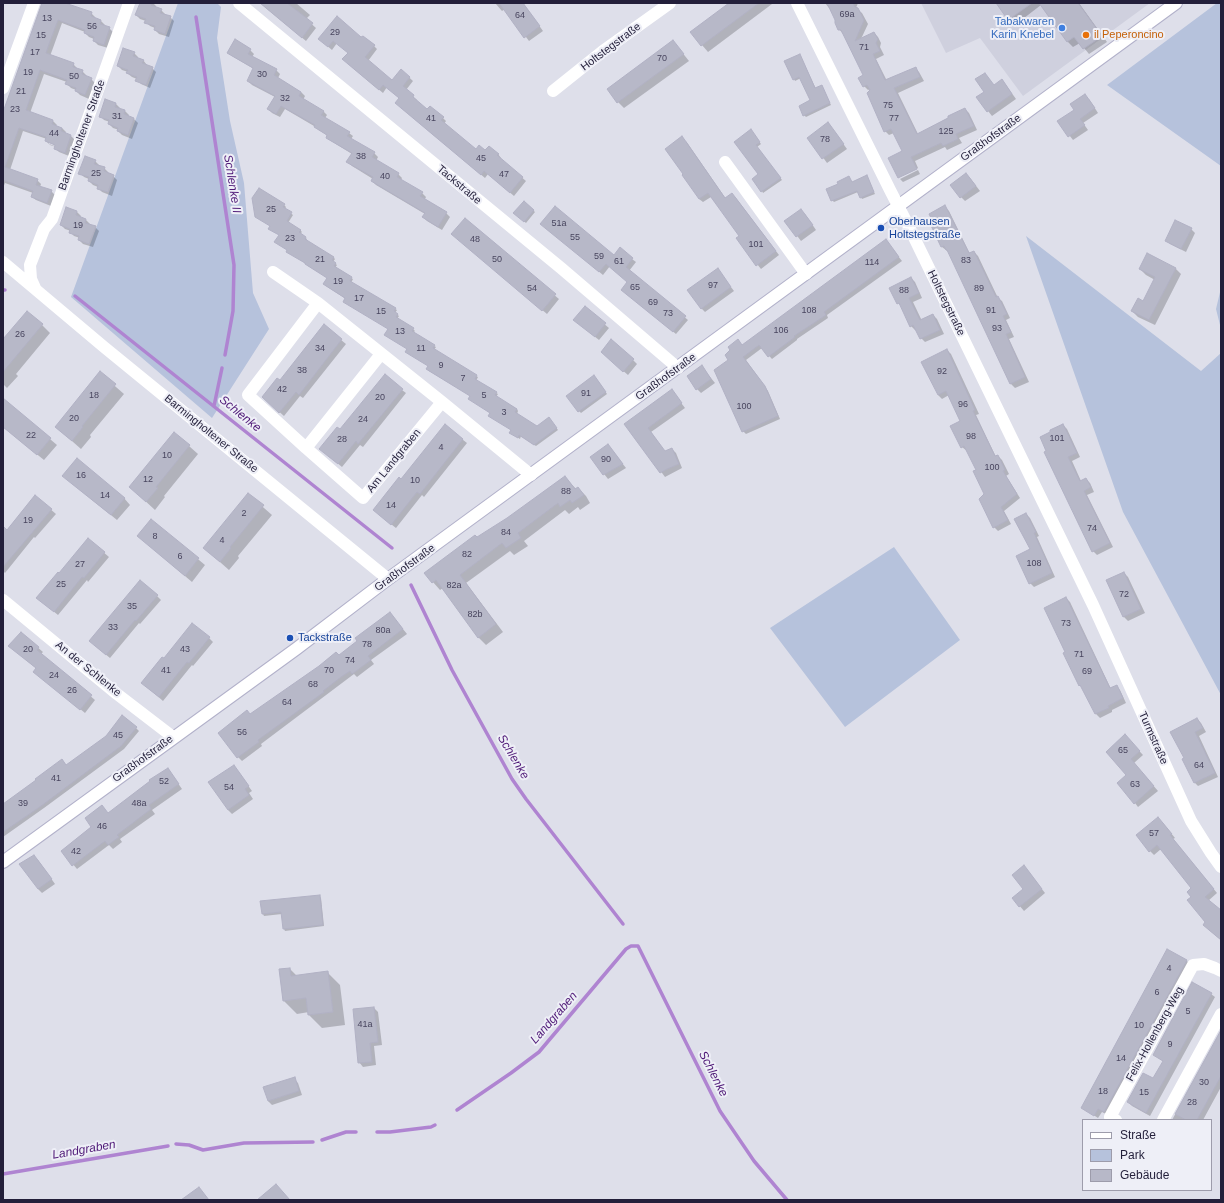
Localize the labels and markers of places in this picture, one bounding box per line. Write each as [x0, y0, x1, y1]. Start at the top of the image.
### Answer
place label: Tabakwaren Karin Knebel [991, 15, 1054, 41]
marker: Tabakwaren Karin Knebel [1057, 23, 1067, 33]
place label: il Peperoncino [1094, 28, 1164, 42]
marker: il Peperoncino [1081, 30, 1091, 40]
place label: Oberhausen Holtstegstraße [889, 215, 961, 241]
marker: Oberhausen Holtstegstraße [876, 223, 886, 233]
place label: Tackstraße [298, 631, 352, 645]
marker: Tackstraße [285, 633, 295, 643]

